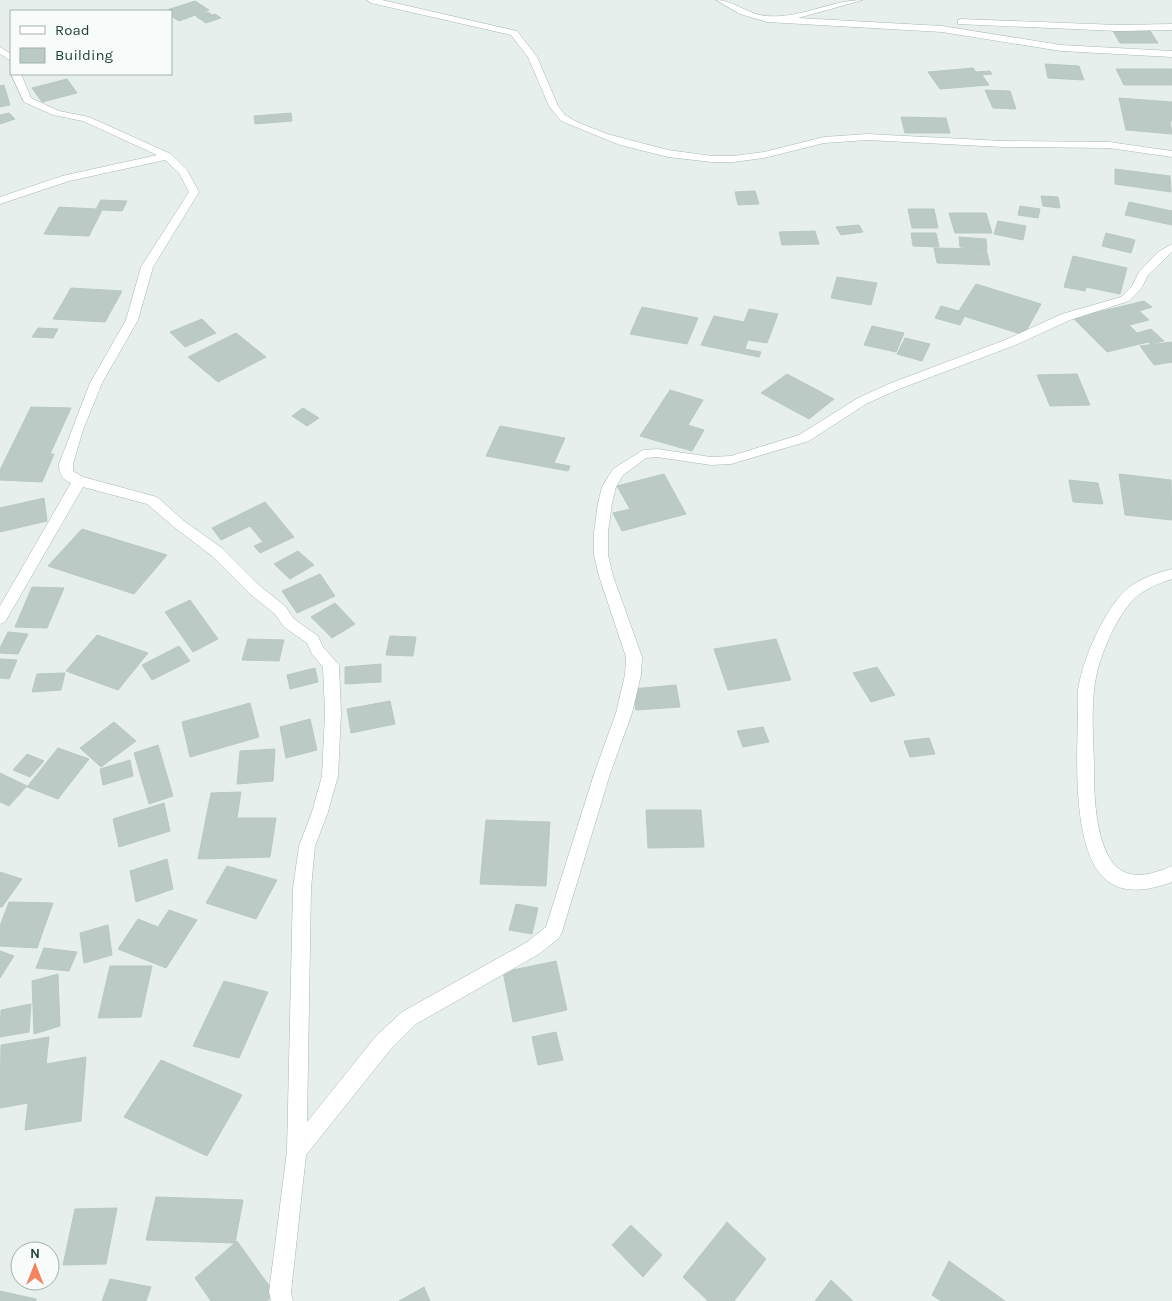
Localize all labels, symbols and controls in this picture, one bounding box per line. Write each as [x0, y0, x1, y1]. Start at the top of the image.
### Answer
legend [10, 10, 172, 75]
text: Road [55, 21, 90, 39]
text: Building [55, 46, 113, 64]
north arrow [10, 1241, 60, 1291]
text: N [30, 1245, 40, 1262]

